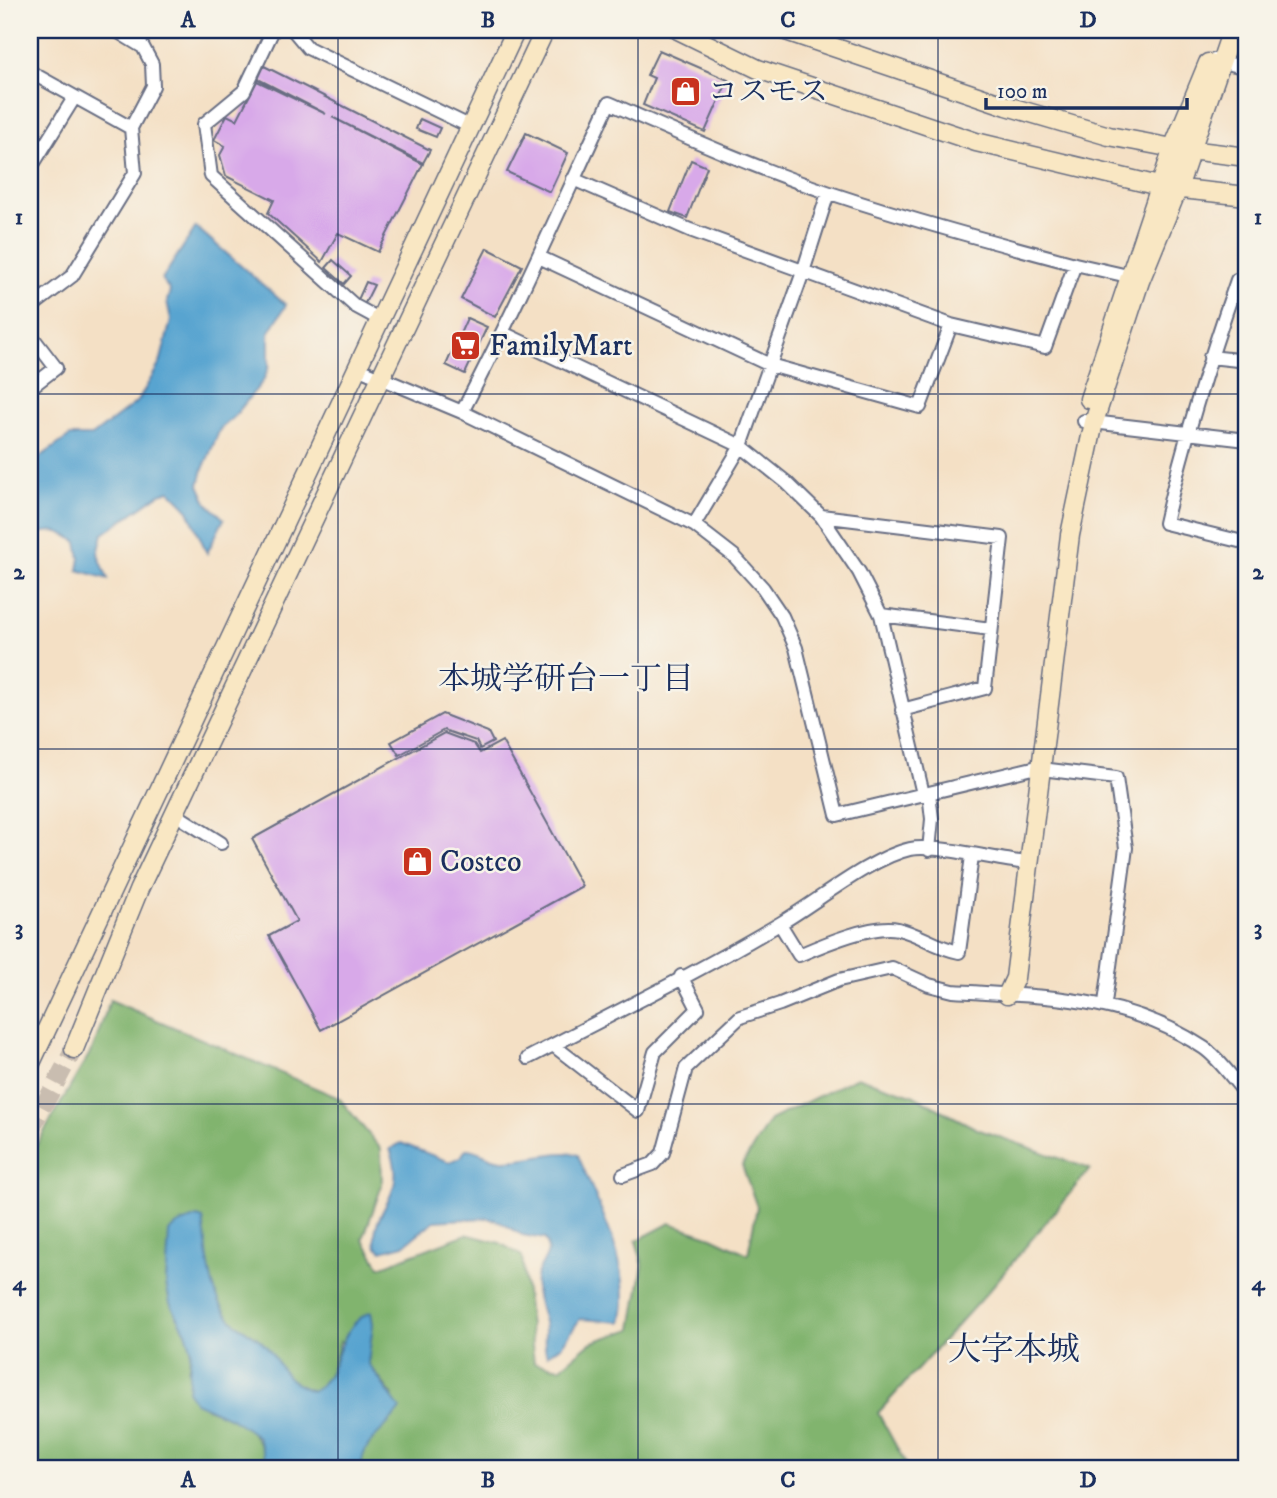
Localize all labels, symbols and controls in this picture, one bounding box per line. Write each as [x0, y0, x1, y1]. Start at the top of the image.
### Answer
text: A [180, 6, 197, 35]
text: B [481, 6, 495, 35]
text: C [780, 6, 796, 35]
text: D [1079, 6, 1097, 35]
scale bar [986, 66, 1188, 110]
place label: コスモス [708, 74, 828, 111]
shop icon: コスモス [668, 75, 702, 109]
text: 100 m [997, 79, 1048, 105]
text: 1 [15, 203, 23, 232]
text: 1 [1254, 203, 1262, 232]
place label: FamilyMart [489, 328, 633, 365]
supermarket icon: FamilyMart [449, 329, 483, 363]
text: 2 [13, 558, 25, 587]
text: 2 [1252, 558, 1264, 587]
district label: 本城学研台一丁目 [438, 660, 694, 700]
place label: Costco [440, 844, 522, 881]
shop icon: Costco [400, 845, 434, 879]
text: 3 [15, 914, 23, 943]
text: 3 [1254, 914, 1262, 943]
text: 4 [12, 1269, 27, 1298]
text: 4 [1251, 1269, 1266, 1298]
district label: 大字本城 [948, 1330, 1080, 1371]
text: A [180, 1466, 197, 1495]
text: B [481, 1466, 495, 1495]
text: C [780, 1466, 796, 1495]
text: D [1079, 1466, 1097, 1495]

